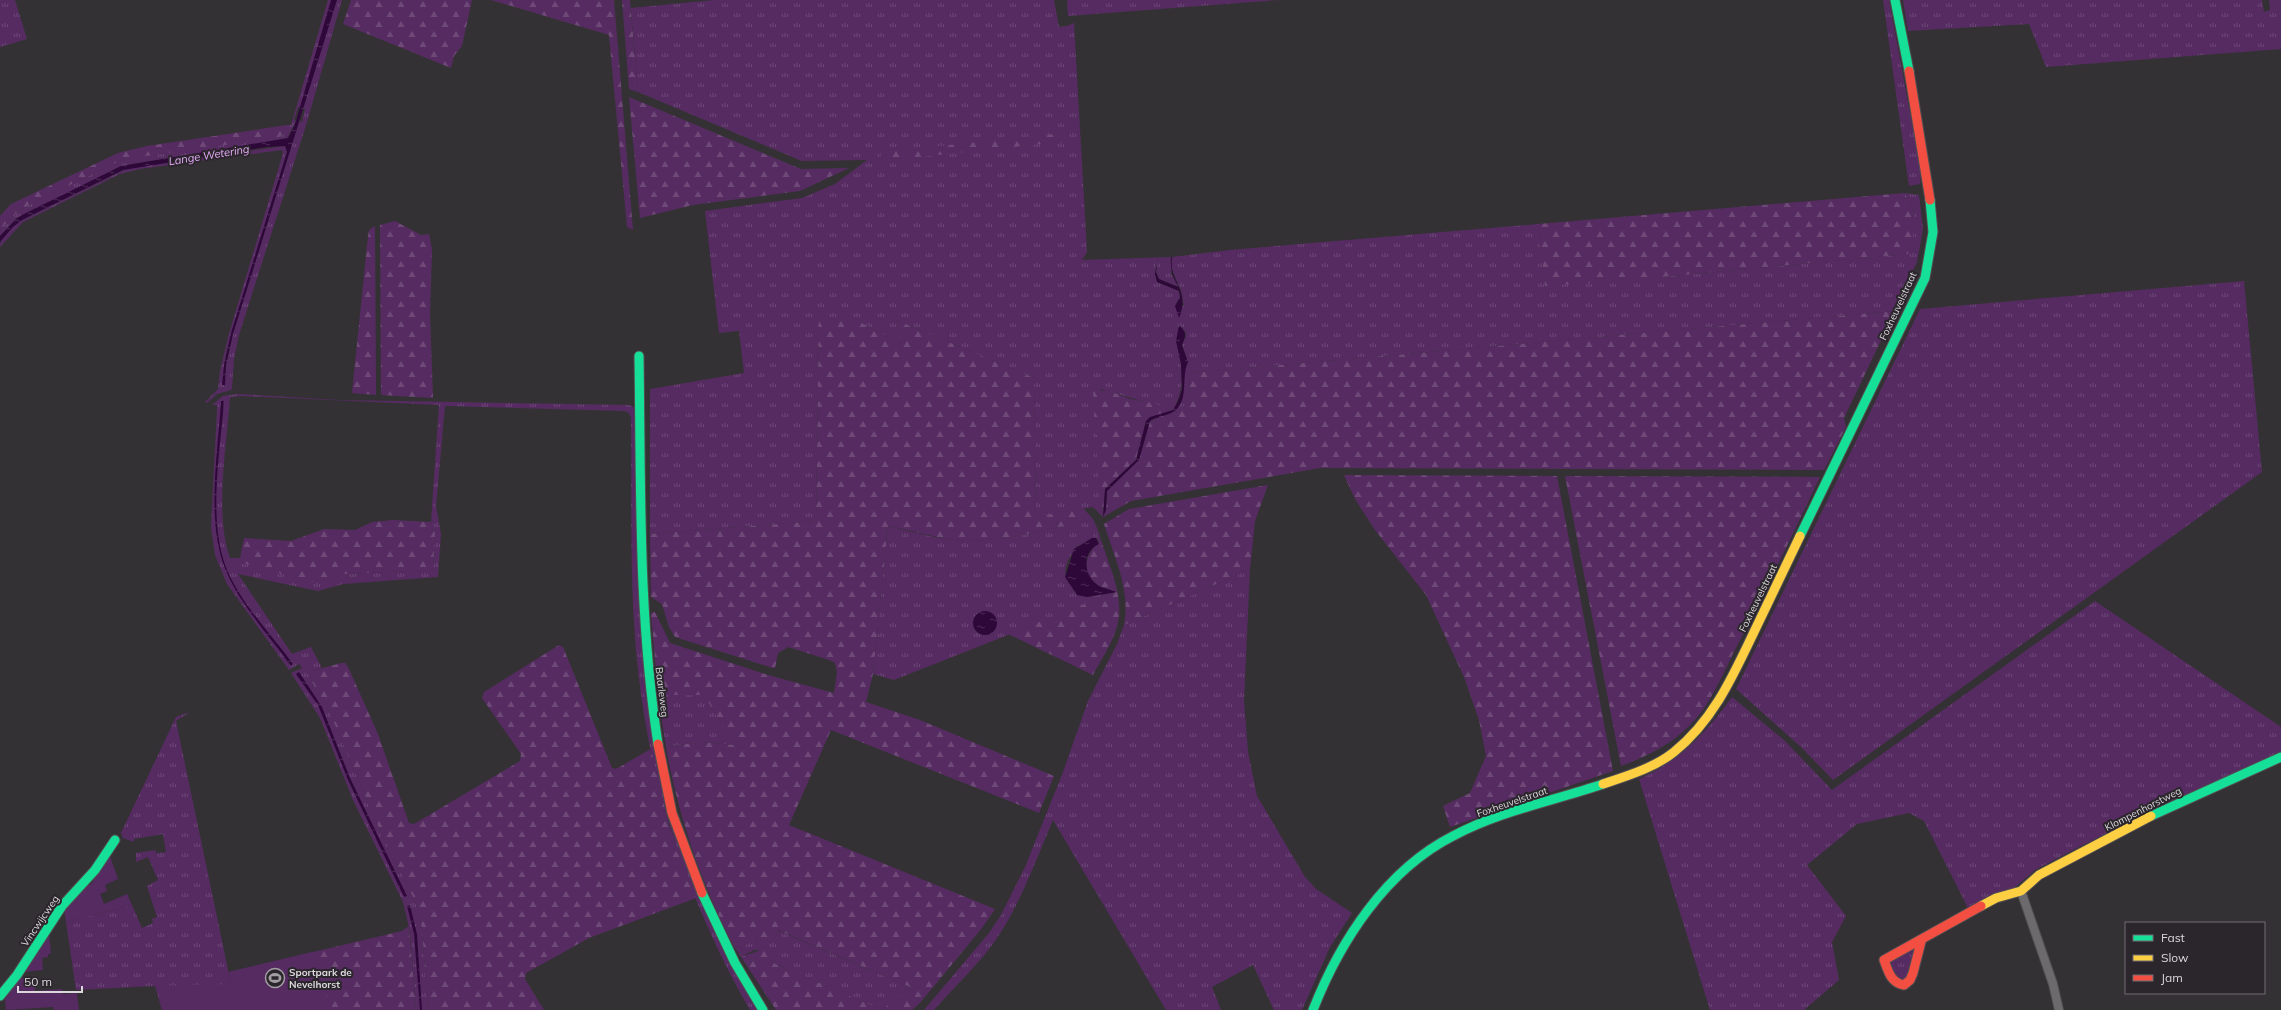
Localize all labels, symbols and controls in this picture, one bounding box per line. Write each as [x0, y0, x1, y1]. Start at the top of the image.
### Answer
water label: Lange Wetering [168, 142, 251, 168]
street label: Foxheuvelstraat [1876, 269, 1920, 342]
street label: Foxheuvelstraat [1736, 561, 1780, 634]
street label: Baarleweg [652, 666, 672, 718]
street label: Foxheuvelstraat [1475, 784, 1550, 820]
street label: Klompenhorstweg [2103, 784, 2183, 834]
street label: Vincwijcweg [18, 893, 62, 949]
legend [2125, 922, 2265, 994]
text: Fast [2161, 930, 2185, 945]
text: Slow [2161, 950, 2189, 965]
place label: Sportpark de Nevelhorst [289, 966, 352, 991]
sports icon: Sportpark de Nevelhorst [264, 967, 286, 989]
scale bar [18, 968, 82, 994]
text: Jam [2161, 970, 2183, 985]
text: 50 m [24, 974, 52, 989]

